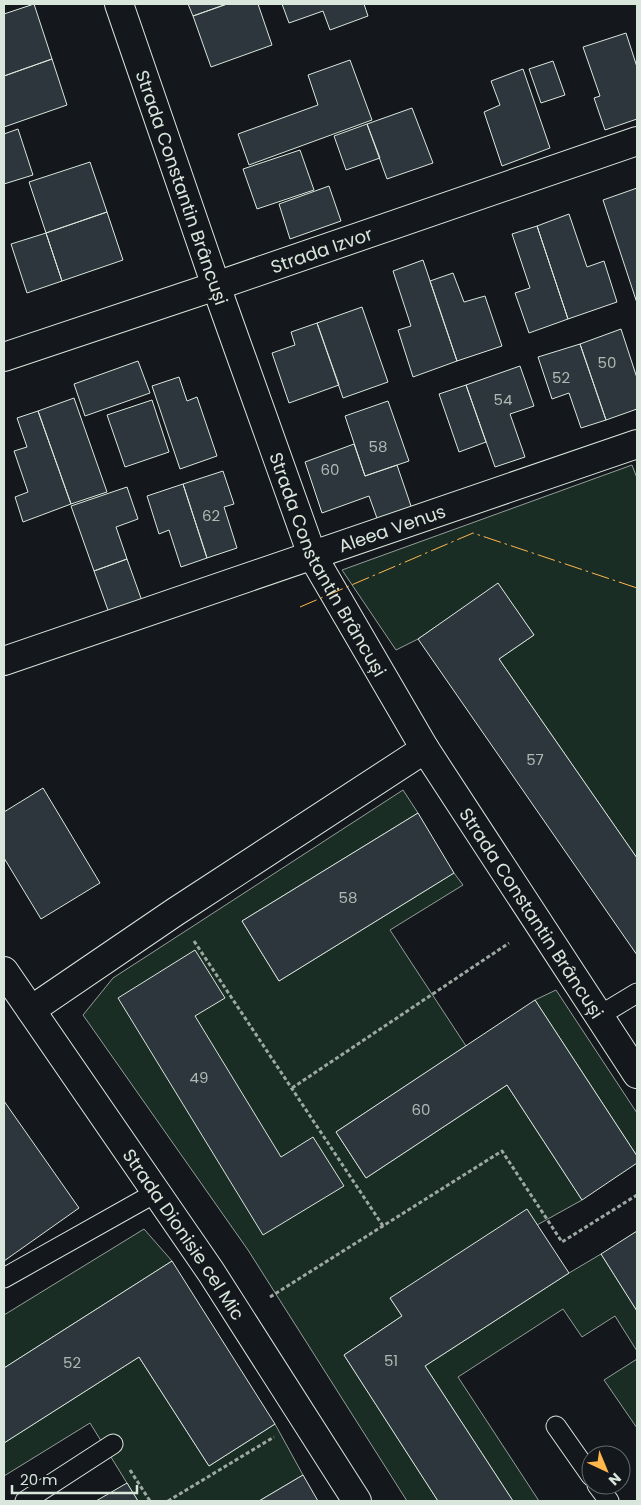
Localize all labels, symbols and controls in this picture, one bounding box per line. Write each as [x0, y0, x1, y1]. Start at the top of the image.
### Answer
street label: Strada Constantin Brâncuși [130, 67, 234, 308]
street label: Strada Izvor [267, 221, 376, 279]
house number: 50 [598, 352, 616, 373]
house number: 52 [552, 367, 570, 388]
house number: 54 [494, 389, 512, 410]
house number: 58 [369, 436, 387, 457]
street label: Strada Constantin Brâncuși [264, 449, 393, 681]
house number: 60 [321, 459, 339, 480]
street label: Aleea Venus [335, 498, 449, 558]
house number: 62 [202, 505, 220, 526]
house number: 57 [526, 749, 544, 770]
street label: Strada Constantin Brâncuși [454, 803, 610, 1023]
house number: 58 [339, 887, 357, 908]
house number: 49 [190, 1067, 208, 1088]
house number: 60 [412, 1099, 430, 1120]
street label: Strada Dionisie cel Mic [117, 1144, 251, 1325]
house number: 51 [384, 1350, 398, 1371]
house number: 52 [63, 1352, 81, 1373]
north arrow [581, 1445, 631, 1495]
scale bar [12, 1462, 138, 1494]
text: 20 m [20, 1469, 58, 1490]
text: N [604, 1469, 626, 1490]

